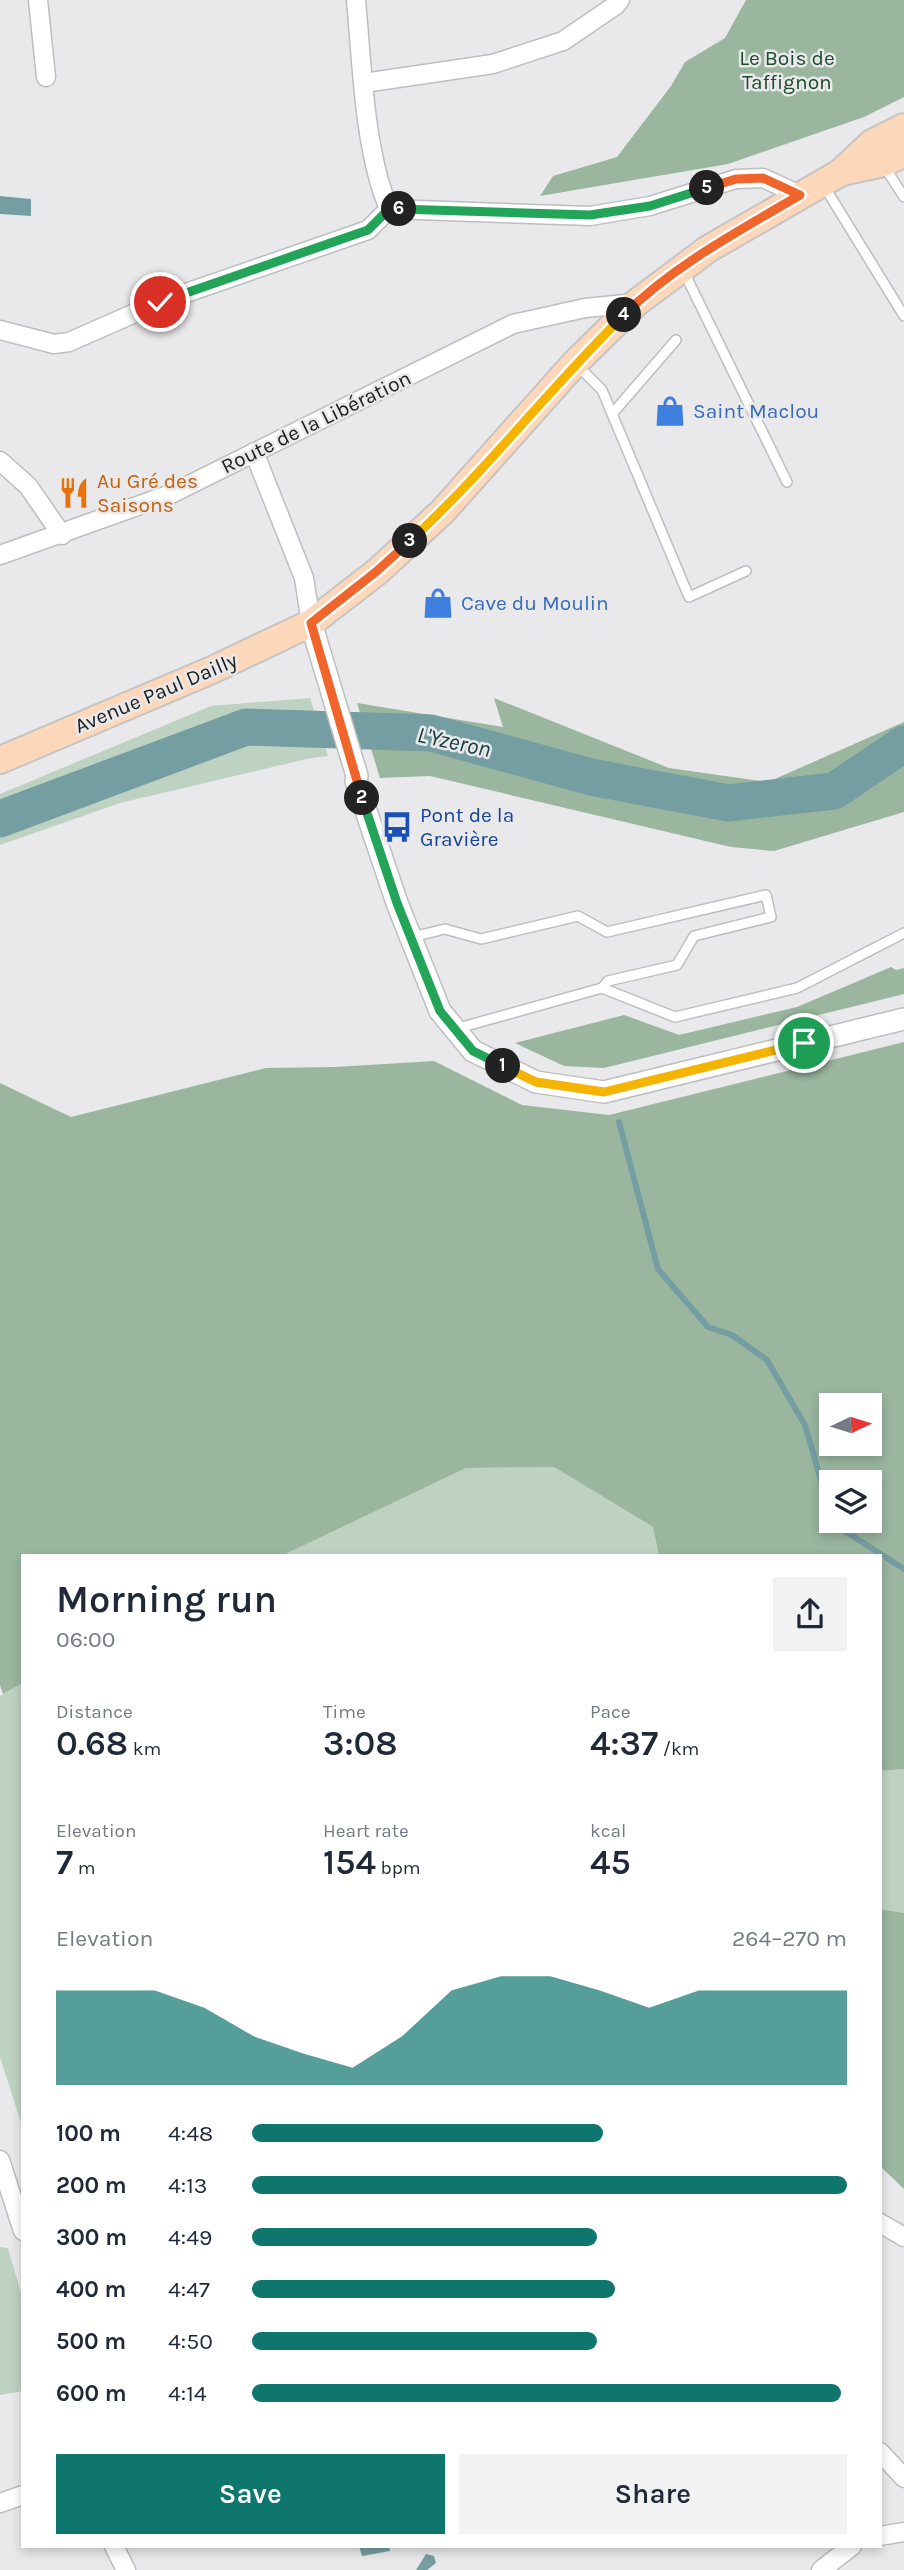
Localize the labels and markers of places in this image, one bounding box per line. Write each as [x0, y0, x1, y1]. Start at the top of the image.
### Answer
pin: 5 [690, 170, 724, 206]
pin: 6 [382, 192, 416, 227]
pin [130, 272, 190, 332]
pin: 4 [606, 298, 642, 332]
shop icon: Saint Maclou [653, 394, 687, 428]
place label: Saint Maclou [693, 399, 819, 423]
place label: Au Gré des Saisons [97, 469, 198, 517]
restaurant icon: Au Gré des Saisons [57, 476, 91, 510]
pin: 3 [392, 524, 428, 558]
shop icon: Cave du Moulin [421, 586, 455, 620]
place label: Cave du Moulin [461, 591, 609, 615]
pin: 2 [344, 780, 380, 816]
place label: Pont de la Gravière [420, 803, 514, 851]
bus stop icon: Pont de la Gravière [380, 810, 414, 844]
pin [774, 1013, 834, 1073]
pin: 1 [486, 1048, 520, 1084]

